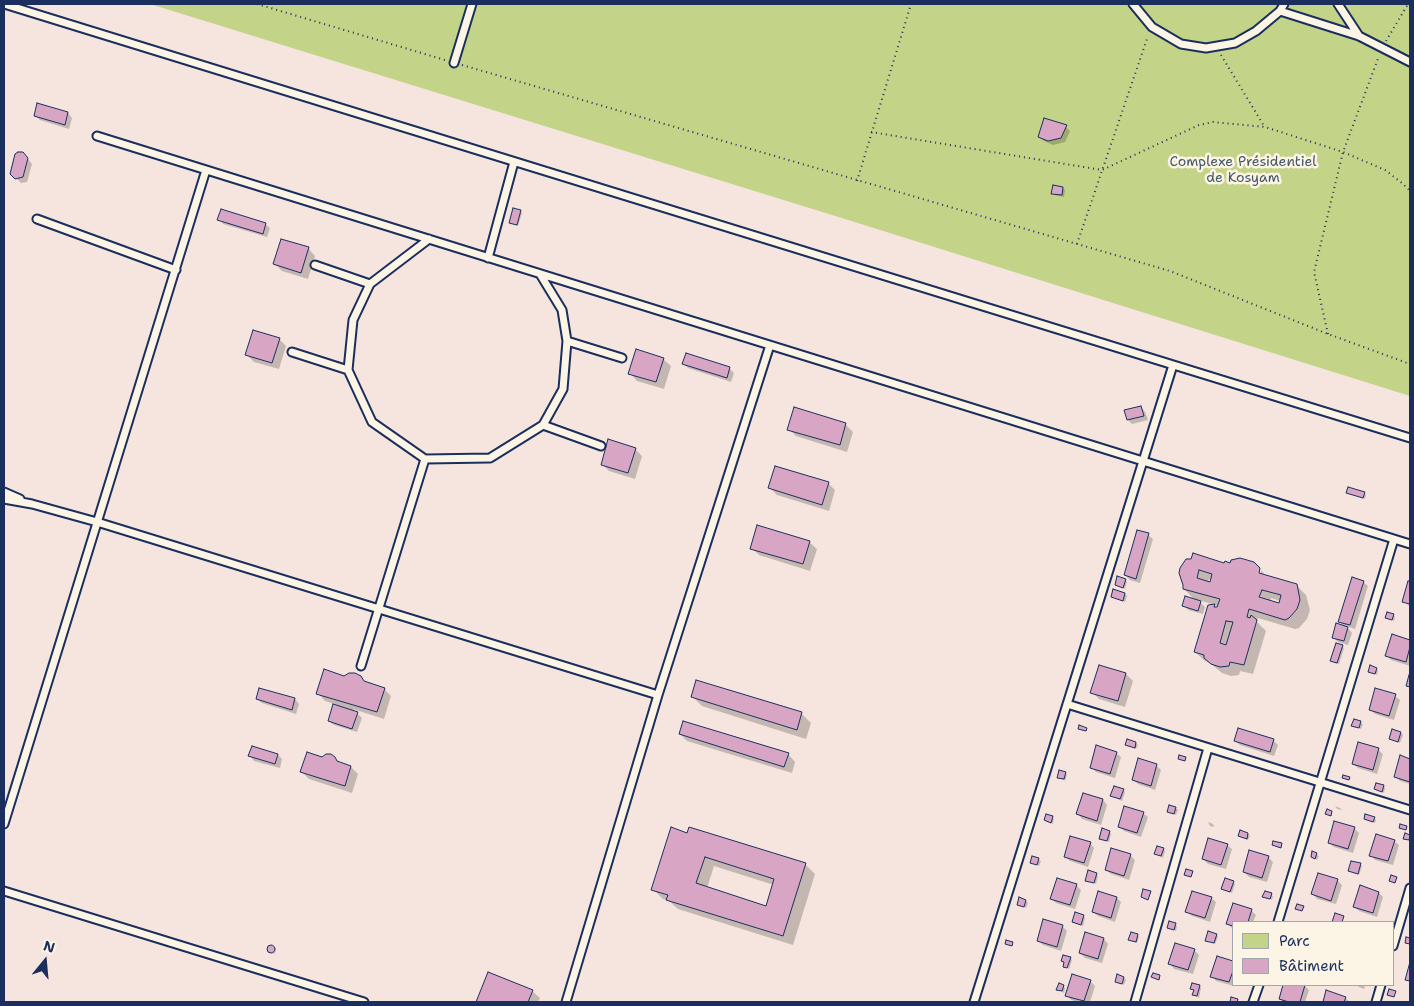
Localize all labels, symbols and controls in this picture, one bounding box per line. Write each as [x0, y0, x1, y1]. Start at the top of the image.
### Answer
park label: Complexe Présidentiel de Kosyam [1170, 154, 1316, 186]
legend [1232, 921, 1394, 986]
text: Parc [1279, 931, 1310, 951]
north arrow [20, 936, 70, 986]
text: N [41, 936, 57, 957]
text: Bâtiment [1279, 956, 1344, 976]

